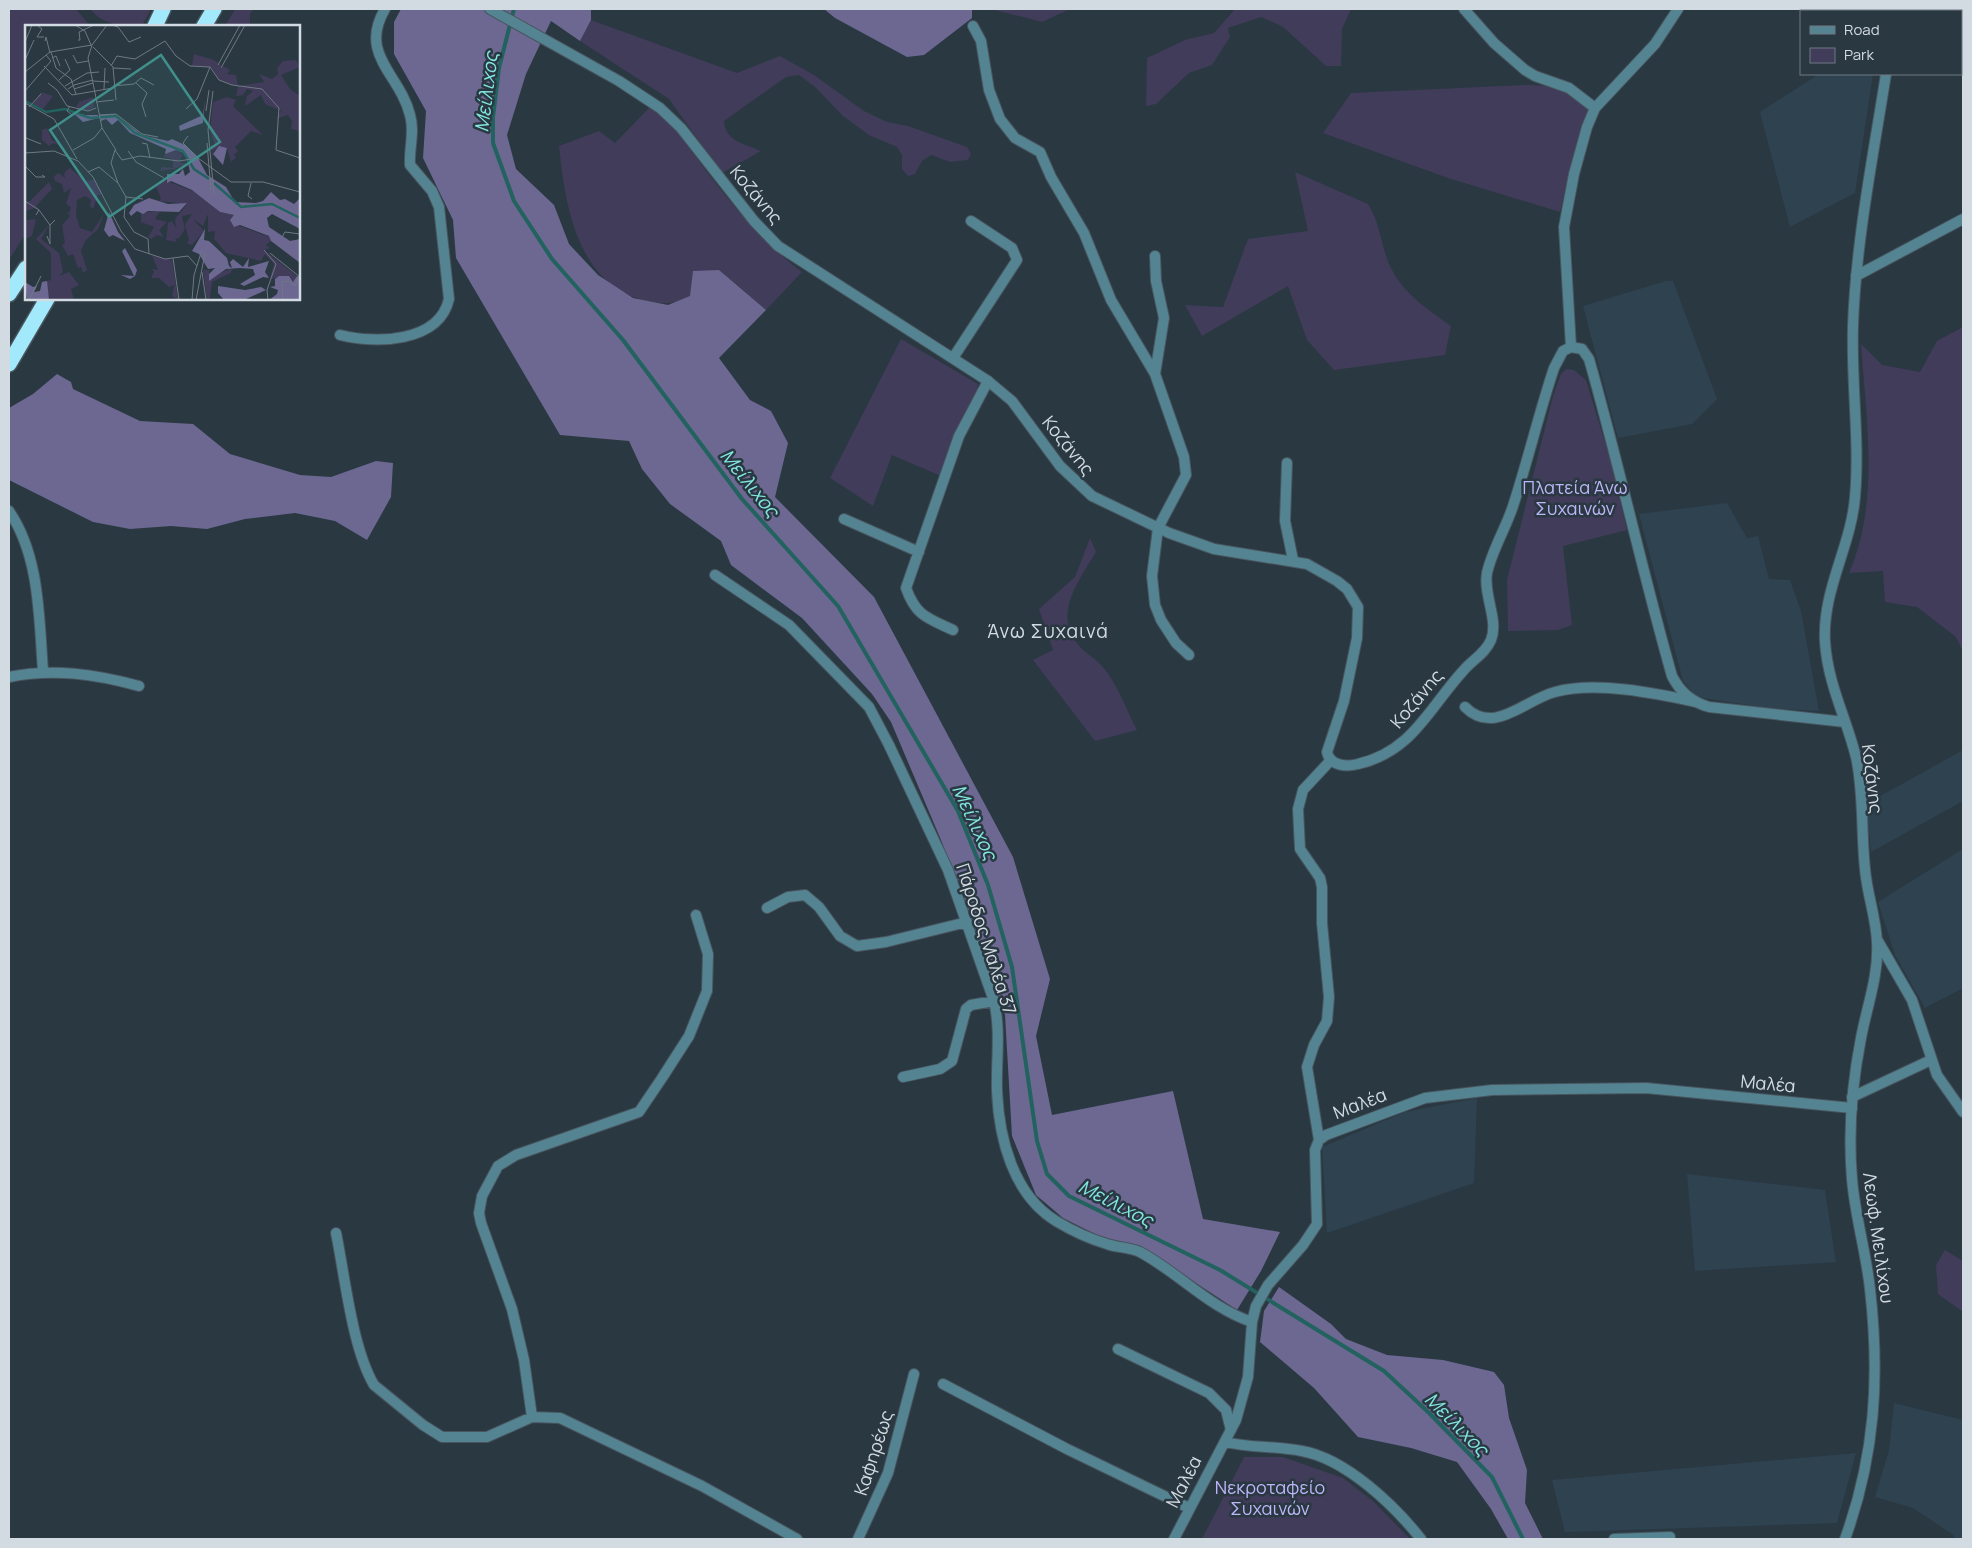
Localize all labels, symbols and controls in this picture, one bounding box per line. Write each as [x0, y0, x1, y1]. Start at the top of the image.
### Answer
legend [1800, 10, 1962, 75]
text: Road [1844, 19, 1880, 40]
inset map [25, 25, 300, 300]
text: Park [1844, 44, 1874, 65]
water label: Μείλιχος [468, 49, 504, 134]
street label: Κοζάνης [725, 160, 788, 229]
street label: Κοζάνης [1037, 411, 1100, 480]
water label: Μείλιχος [715, 444, 786, 524]
park label: Πλατεία Άνω Συχαινών [1523, 475, 1627, 520]
district label: Άνω Συχαινά [987, 618, 1109, 644]
street label: Κοζάνης [1385, 664, 1448, 733]
street label: Κοζάνης [1857, 743, 1889, 815]
water label: Μείλιχος [946, 780, 1004, 865]
street label: Πάροδος Μαλέα 37 [951, 860, 1023, 1017]
street label: Μαλέα [1739, 1069, 1797, 1097]
street label: Μαλέα [1330, 1082, 1390, 1124]
street label: Λεωφ. Μειλίχου [1858, 1171, 1900, 1305]
water label: Μείλιχος [1074, 1173, 1159, 1234]
water label: Μείλιχος [1419, 1386, 1496, 1463]
street label: Καφηρέως [848, 1407, 898, 1498]
street label: Μαλέα [1160, 1451, 1206, 1512]
park label: Νεκροταφείο Συχαινών [1215, 1475, 1325, 1520]

